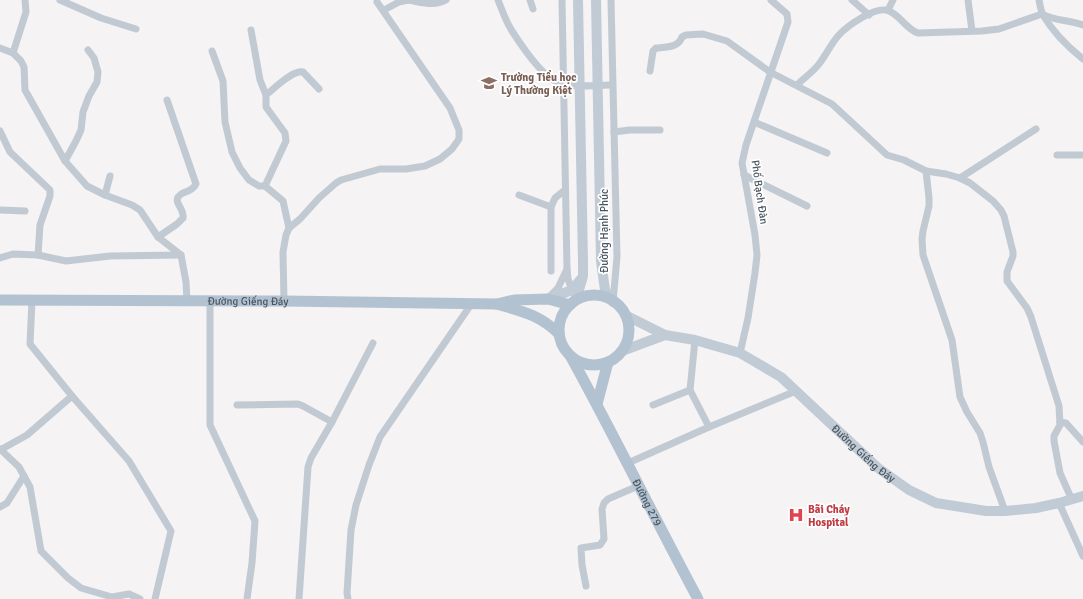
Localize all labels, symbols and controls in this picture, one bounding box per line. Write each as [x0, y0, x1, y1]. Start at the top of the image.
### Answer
place label: Trường Tiểu học Lý Thường Kiệt [501, 70, 576, 97]
school or university icon: Trường Tiểu học Lý Thường Kiệt [480, 74, 498, 92]
street label: Phố Bạch Đàn [749, 159, 771, 225]
street label: Đường Hạnh Phúc [598, 189, 611, 273]
street label: Đường Giếng Đáy [207, 294, 289, 308]
street label: Đường Giếng Đáy [829, 422, 898, 486]
street label: Đường 279 [629, 477, 664, 528]
place label: Bãi Cháy Hospital [808, 503, 850, 529]
hospital icon: Bãi Cháy Hospital [787, 506, 805, 524]

